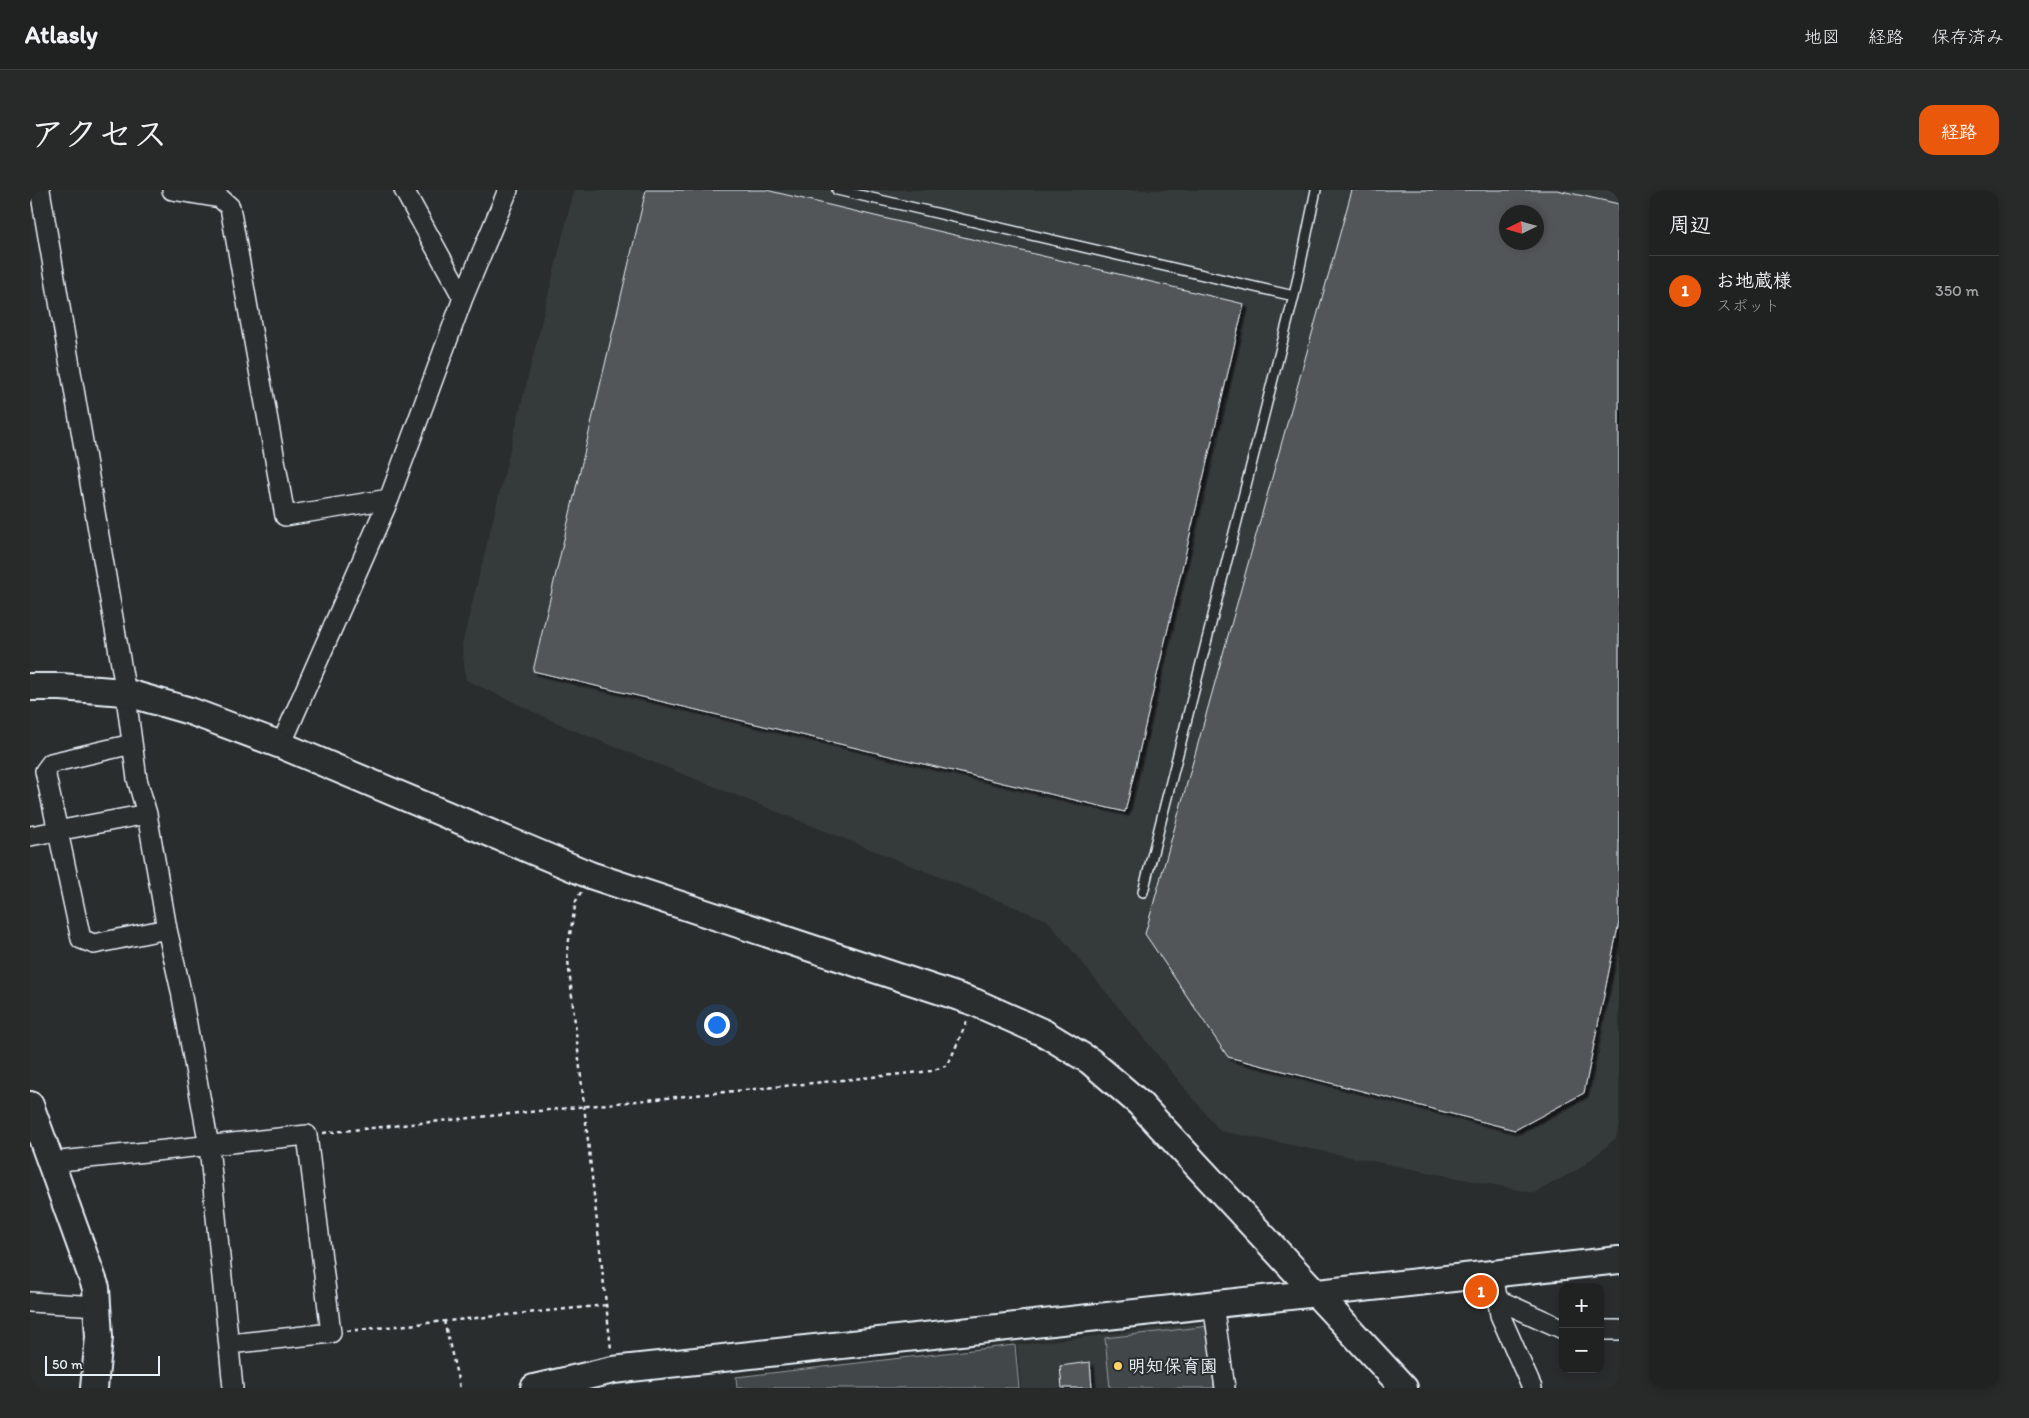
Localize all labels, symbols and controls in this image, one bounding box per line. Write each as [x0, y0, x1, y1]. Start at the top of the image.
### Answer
text: Atlasly [25, 20, 98, 49]
text: 地図 [1804, 26, 1840, 48]
text: 経路 [1868, 26, 1904, 48]
text: 保存済み [1932, 26, 2004, 48]
button: 経路 [1919, 105, 1999, 155]
text: アクセス [30, 113, 168, 155]
north arrow [1499, 205, 1544, 250]
text: 周辺 [1669, 212, 1711, 237]
text: お地蔵様 [1716, 269, 1792, 292]
text: 1 [1681, 281, 1689, 300]
text: 350 m [1935, 281, 1979, 300]
text: スポット [1716, 296, 1780, 315]
your location [704, 1012, 730, 1038]
pin: 1 [1465, 1272, 1497, 1310]
map controls [1559, 1283, 1604, 1373]
button: + [1559, 1283, 1604, 1328]
button: − [1559, 1328, 1604, 1373]
scale bar [45, 1353, 160, 1376]
place label: 明知保育園 [1128, 1355, 1218, 1377]
text: 50 m [52, 1356, 83, 1373]
marker: 明知保育園 [1112, 1360, 1124, 1372]

